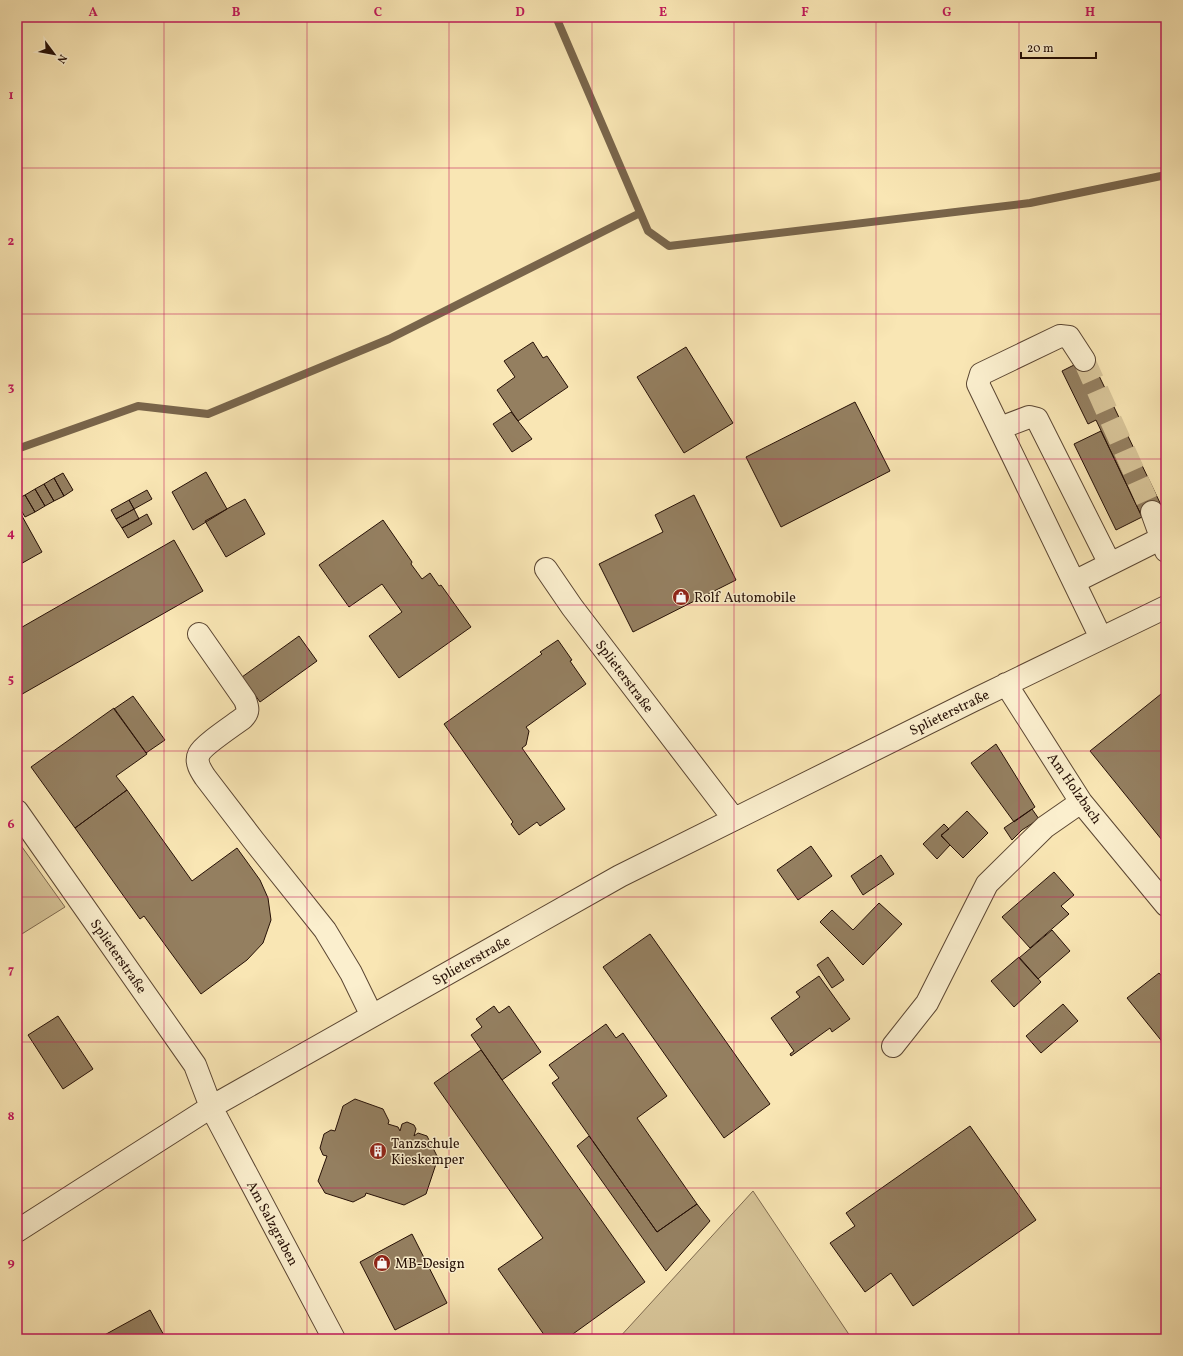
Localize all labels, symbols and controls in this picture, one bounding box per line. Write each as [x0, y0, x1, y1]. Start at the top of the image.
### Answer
text: A [88, 4, 98, 22]
text: B [232, 4, 241, 22]
text: C [374, 4, 382, 22]
text: D [515, 4, 525, 22]
text: E [659, 4, 667, 22]
text: F [801, 4, 809, 22]
text: G [942, 4, 952, 22]
text: H [1085, 4, 1095, 22]
north arrow [34, 34, 74, 74]
scale bar [1021, 34, 1096, 60]
text: 20 m [1027, 41, 1054, 57]
text: N [53, 51, 70, 66]
text: 1 [8, 87, 14, 105]
text: 2 [8, 233, 15, 251]
text: 3 [8, 379, 15, 397]
text: 4 [7, 525, 15, 543]
shop icon: Rolf Automobile [671, 587, 691, 607]
place label: Rolf Automobile [694, 589, 796, 608]
street label: Splieterstraße [590, 637, 658, 718]
text: 5 [8, 671, 14, 689]
street label: Splieterstraße [907, 686, 993, 741]
street label: Am Holzbach [1042, 749, 1105, 828]
text: 6 [7, 816, 15, 834]
street label: Splieterstraße [85, 916, 151, 998]
street label: Splieterstraße [429, 932, 515, 991]
text: 7 [8, 962, 14, 980]
text: 8 [7, 1108, 15, 1126]
place label: Tanzschule Kieskemper [391, 1135, 464, 1170]
building icon: Tanzschule Kieskemper [368, 1141, 388, 1161]
street label: Am Salzgraben [241, 1178, 302, 1269]
shop icon: MB-Design [372, 1253, 392, 1273]
text: 9 [7, 1254, 15, 1272]
place label: MB-Design [395, 1255, 465, 1274]

